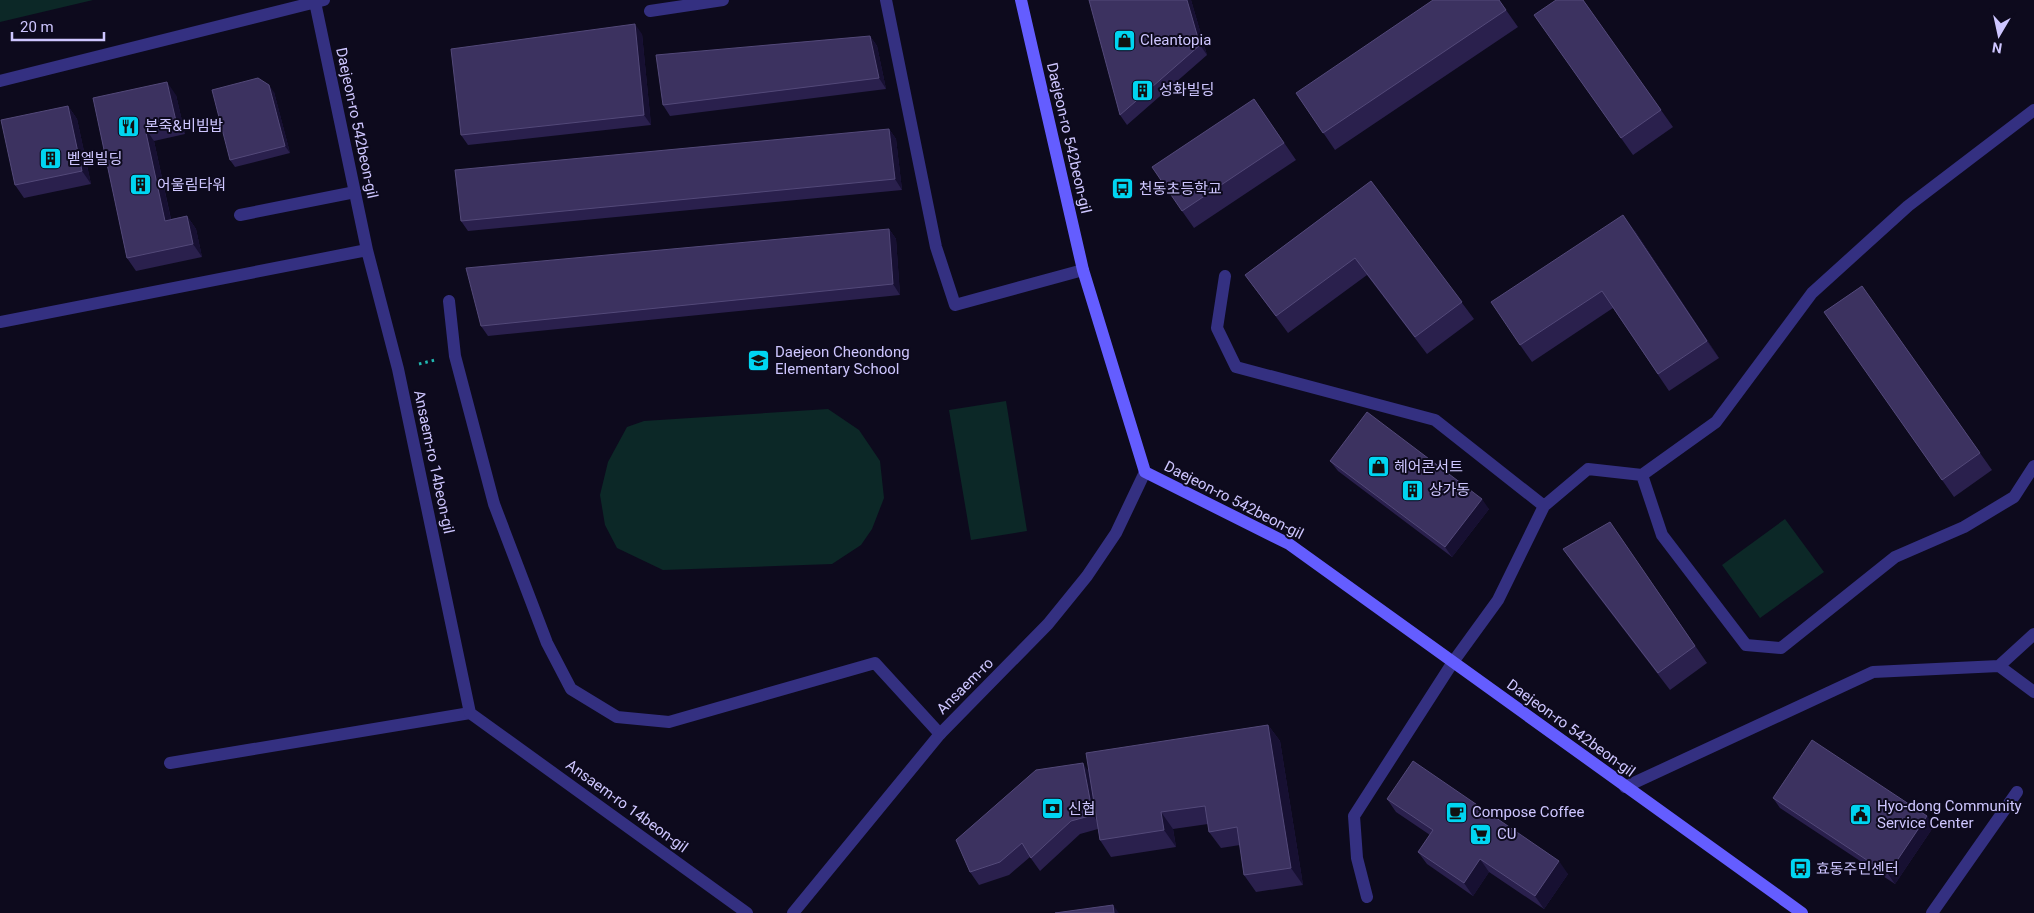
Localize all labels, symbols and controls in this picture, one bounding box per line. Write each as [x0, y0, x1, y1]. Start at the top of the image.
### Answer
scale bar [12, 10, 105, 42]
north arrow [1974, 10, 2024, 60]
text: 20 m [20, 18, 54, 36]
shop icon: Cleantopia [1112, 28, 1136, 52]
place label: Cleantopia [1140, 31, 1211, 49]
text: N [1991, 39, 2003, 57]
street label: Daejeon-ro 542beon-gil [332, 46, 382, 200]
street label: Daejeon-ro 542beon-gil [1043, 61, 1095, 215]
building icon: 성화빌딩 [1131, 78, 1155, 102]
place label: 성화빌딩 [1159, 81, 1214, 99]
restaurant icon: 본죽&비빔밥 [117, 114, 141, 138]
place label: 본죽&비빔밥 [145, 117, 224, 135]
building icon: 벧엘빌딩 [39, 147, 63, 171]
place label: 벧엘빌딩 [67, 150, 122, 168]
building icon: 어울림타워 [129, 173, 153, 197]
place label: 어울림타워 [157, 176, 226, 194]
bus stop icon: 천동초등학교 [1111, 177, 1135, 201]
place label: 천동초등학교 [1139, 180, 1222, 198]
place label: Daejeon Cheondong Elementary School [775, 343, 910, 378]
school or university icon: Daejeon Cheondong Elementary School [747, 349, 771, 373]
street label: Ansaem-ro 14beon-gil [410, 389, 458, 535]
shop icon: 헤어콘서트 [1366, 455, 1390, 479]
street label: Daejeon-ro 542beon-gil [1161, 457, 1307, 543]
place label: 헤어콘서트 [1394, 458, 1463, 476]
building icon: 상가동 [1401, 478, 1425, 502]
place label: 상가동 [1429, 481, 1470, 499]
street label: Ansaem-ro [933, 654, 997, 718]
street label: Daejeon-ro 542beon-gil [1503, 675, 1639, 781]
street label: Ansaem-ro 14beon-gil [563, 756, 691, 856]
bank icon: 신협 [1040, 797, 1064, 821]
place label: Hyo-dong Community Service Center [1877, 797, 2022, 832]
place label: 신협 [1068, 800, 1096, 818]
cafe icon: Compose Coffee [1444, 800, 1468, 824]
place label: Compose Coffee [1472, 803, 1584, 821]
public building icon: Hyo-dong Community Service Center [1849, 803, 1873, 827]
supermarket icon: CU [1469, 822, 1493, 846]
place label: CU [1497, 825, 1517, 843]
bus stop icon: 효동주민센터 [1788, 857, 1812, 881]
place label: 효동주민센터 [1816, 860, 1899, 878]

